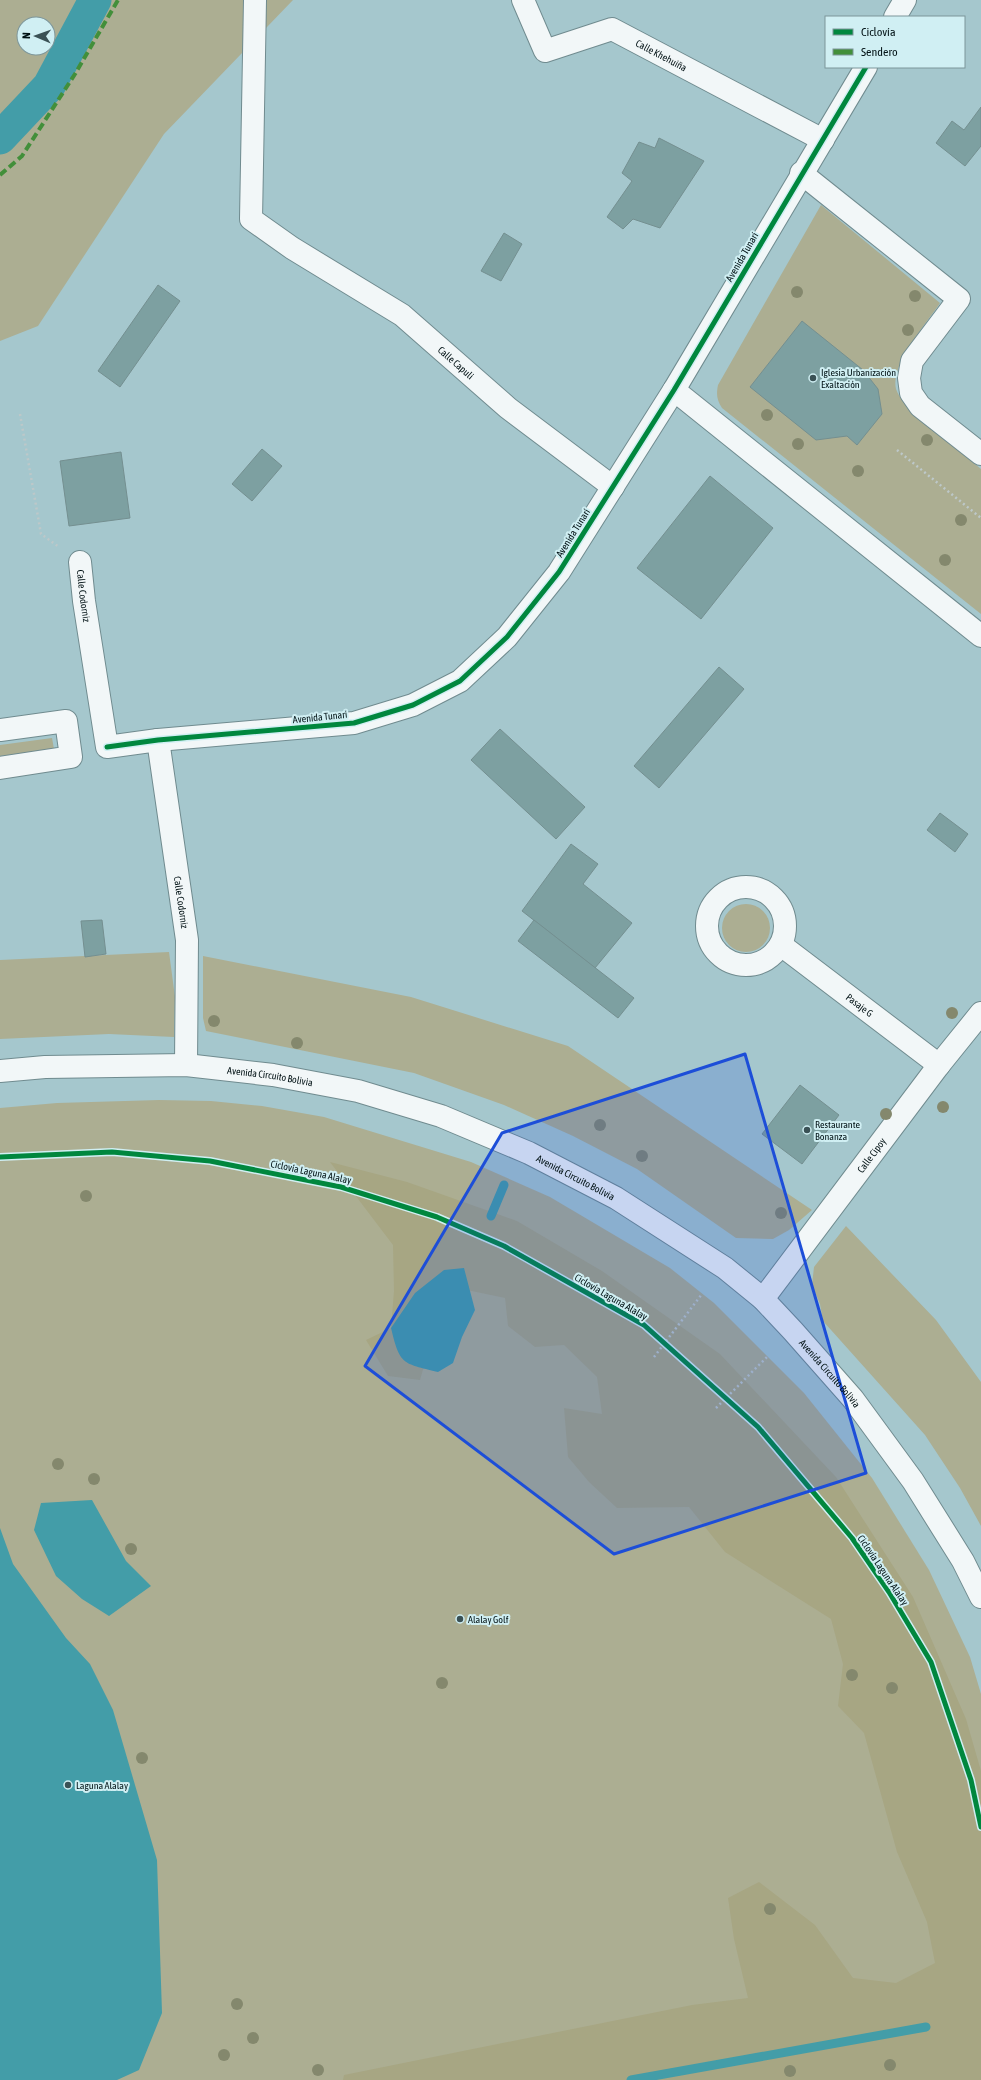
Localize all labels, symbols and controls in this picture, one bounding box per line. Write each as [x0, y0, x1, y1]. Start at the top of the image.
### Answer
north arrow [16, 16, 56, 56]
legend [825, 16, 965, 68]
text: Ciclovía [861, 25, 895, 39]
text: N [20, 32, 32, 39]
street label: Calle Khehuiña [634, 37, 689, 73]
text: Sendero [861, 45, 898, 59]
street label: Avenida Tunari [724, 231, 760, 283]
street label: Calle Capuli [436, 344, 476, 381]
place label: Iglesia Urbanización Exaltación [821, 367, 896, 390]
marker: Iglesia Urbanización Exaltación [808, 373, 818, 383]
street label: Avenida Tunari [554, 507, 592, 559]
street label: Calle Codorniz [75, 569, 93, 623]
street label: Avenida Tunari [292, 709, 348, 725]
street label: Calle Codorniz [172, 875, 191, 930]
street label: Pasaje G [844, 991, 876, 1019]
street label: Avenida Circuito Bolivia [227, 1064, 314, 1088]
place label: Restaurante Bonanza [815, 1119, 860, 1142]
marker: Restaurante Bonanza [802, 1125, 812, 1135]
street label: Calle Cipoy [855, 1136, 888, 1175]
street label: Avenida Circuito Bolivia [535, 1152, 617, 1202]
street label: Ciclovía Laguna Alalay [270, 1158, 352, 1186]
street label: Ciclovía Laguna Alalay [573, 1272, 649, 1322]
street label: Avenida Circuito Bolivia [797, 1337, 863, 1410]
street label: Ciclovía Laguna Alalay [855, 1533, 911, 1607]
marker: Alalay Golf [455, 1614, 465, 1624]
place label: Alalay Golf [468, 1614, 509, 1625]
marker: Laguna Alalay [63, 1780, 73, 1790]
place label: Laguna Alalay [76, 1780, 128, 1791]

